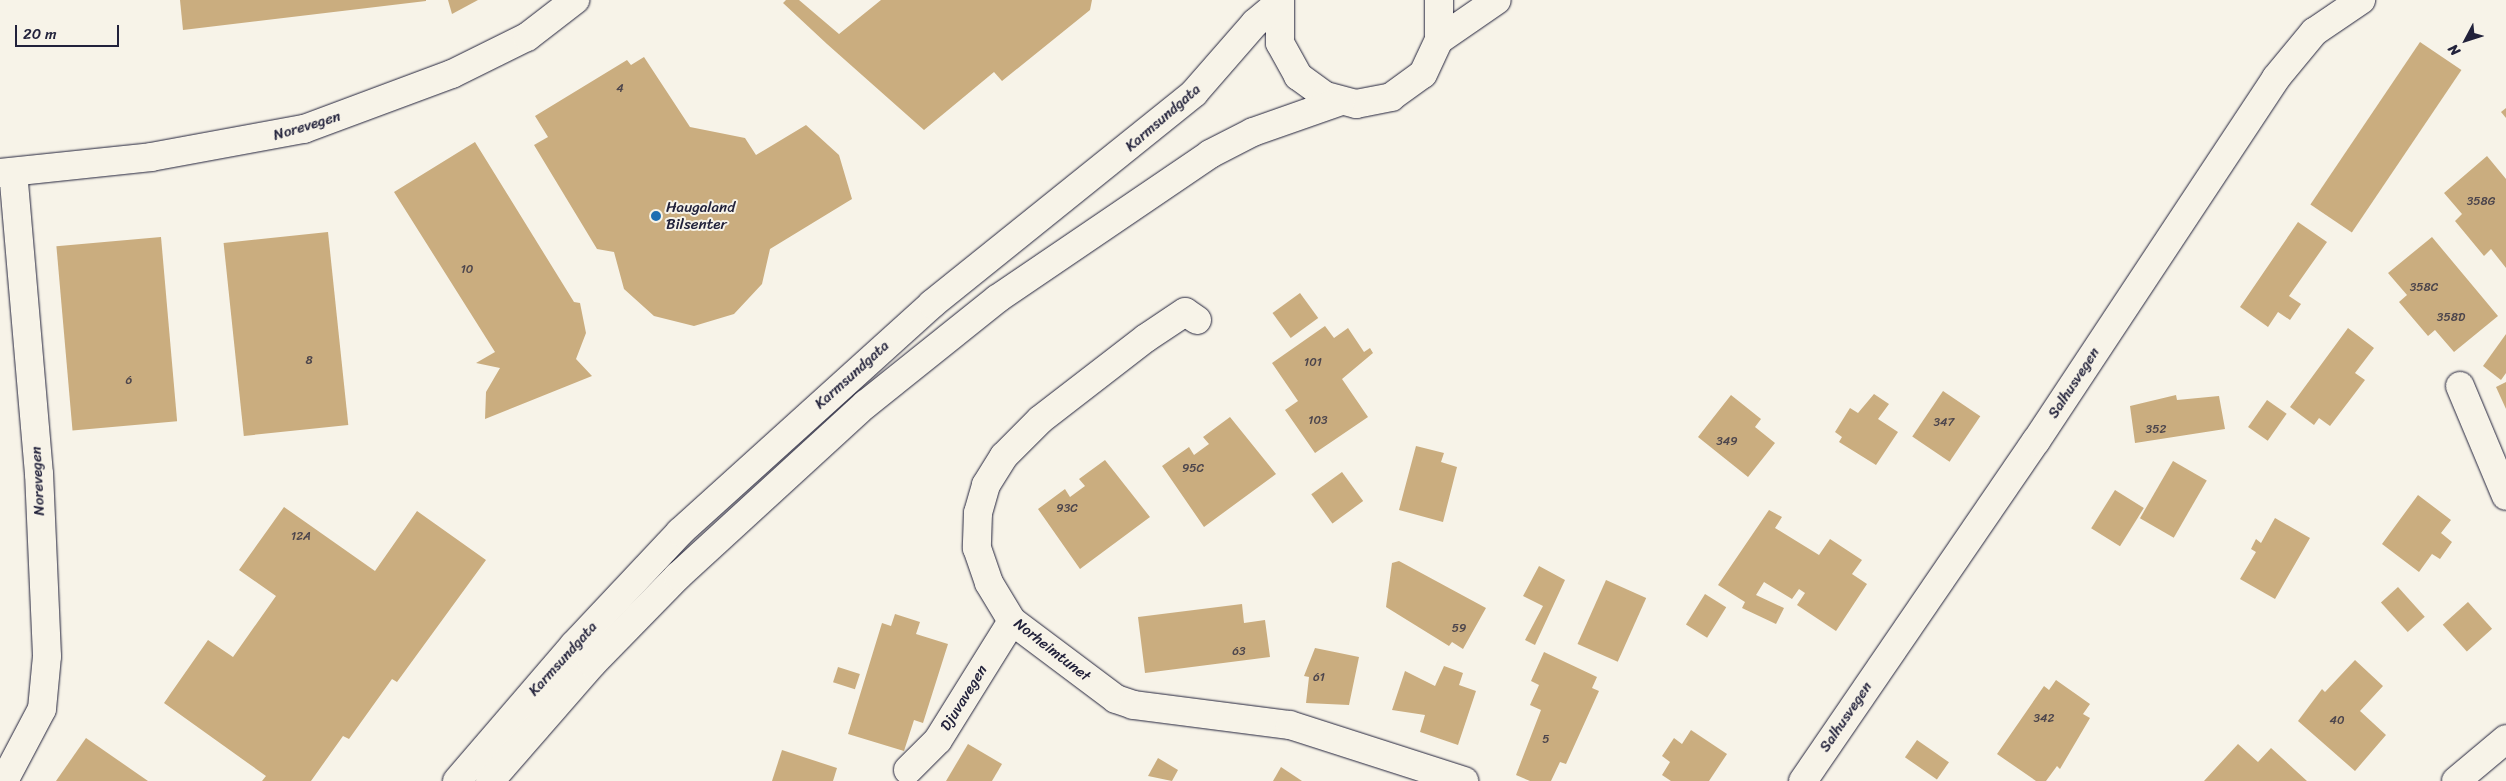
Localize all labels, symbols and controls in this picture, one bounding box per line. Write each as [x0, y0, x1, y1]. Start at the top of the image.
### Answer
scale bar [18, 15, 121, 47]
north arrow [2441, 15, 2491, 65]
text: 20 m [23, 21, 57, 47]
text: N [2441, 38, 2467, 62]
street label: Karmsundgata [1122, 80, 1204, 156]
house number: 4 [616, 82, 624, 96]
street label: Norevegen [271, 107, 343, 145]
house number: 358G [2467, 195, 2495, 209]
place label: Haugaland Bilsenter [666, 198, 735, 233]
marker: Haugaland Bilsenter [650, 210, 662, 222]
house number: 10 [461, 263, 473, 277]
house number: 358C [2410, 281, 2438, 295]
house number: 358D [2437, 311, 2465, 325]
street label: Karmsundgata [811, 337, 893, 413]
street label: Salhusvegen [2044, 344, 2104, 422]
house number: 8 [305, 354, 313, 368]
house number: 101 [1304, 356, 1322, 370]
house number: 6 [126, 374, 132, 388]
house number: 103 [1308, 414, 1328, 428]
house number: 347 [1934, 416, 1954, 430]
house number: 352 [2146, 423, 2166, 437]
house number: 349 [1716, 435, 1738, 449]
street label: Norevegen [27, 446, 49, 516]
house number: 95C [1182, 462, 1204, 476]
house number: 93C [1056, 502, 1078, 516]
house number: 12A [291, 530, 311, 544]
street label: Norheimtunet [1010, 615, 1094, 685]
street label: Karmsundgata [525, 618, 601, 700]
house number: 59 [1452, 622, 1466, 636]
house number: 63 [1232, 645, 1246, 659]
street label: Djuvavegen [937, 662, 991, 734]
house number: 61 [1313, 671, 1325, 685]
street label: Salhusvegen [1816, 678, 1876, 756]
house number: 342 [2033, 712, 2055, 726]
house number: 40 [2329, 714, 2345, 728]
house number: 5 [1542, 733, 1550, 747]

